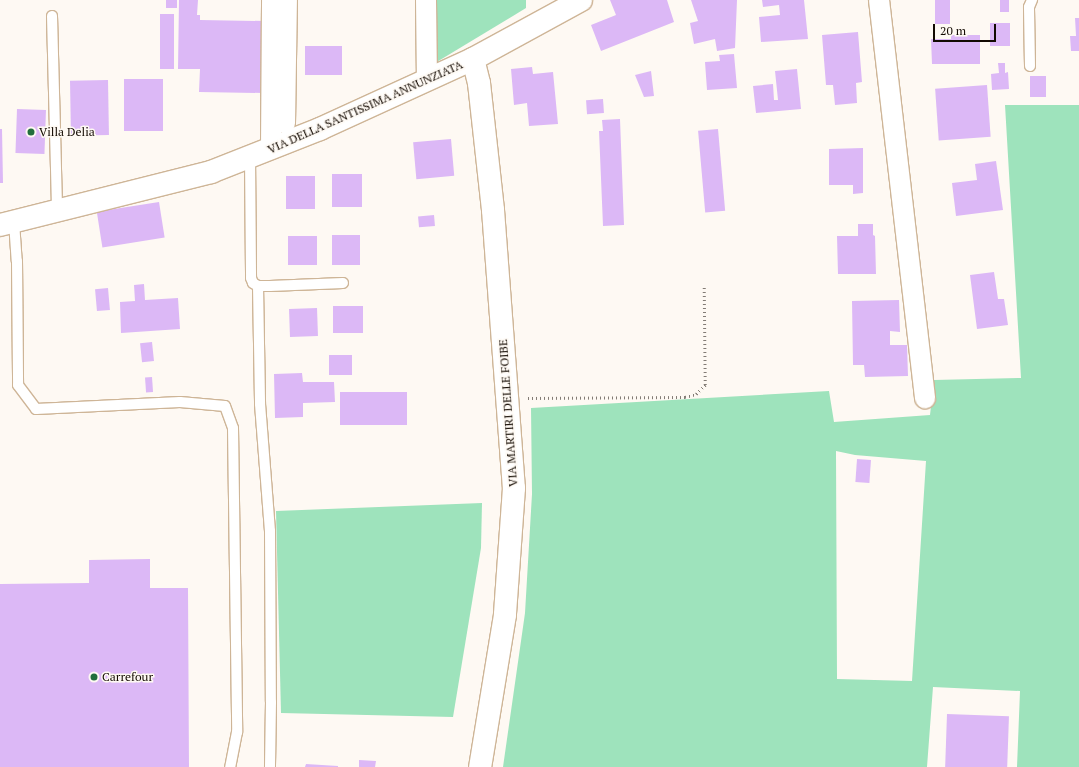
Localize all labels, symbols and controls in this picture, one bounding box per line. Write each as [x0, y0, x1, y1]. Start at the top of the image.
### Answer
scale bar [935, 16, 998, 42]
text: 20 m [940, 23, 966, 38]
street label: VIA DELLA SANTISSIMA ANNUNZIATA [265, 57, 465, 157]
place label: Villa Delia [39, 125, 95, 139]
marker: Villa Delia [26, 127, 36, 137]
street label: VIA MARTIRI DELLE FOIBE [496, 339, 520, 487]
place label: Carrefour [102, 670, 153, 684]
marker: Carrefour [89, 672, 99, 682]

